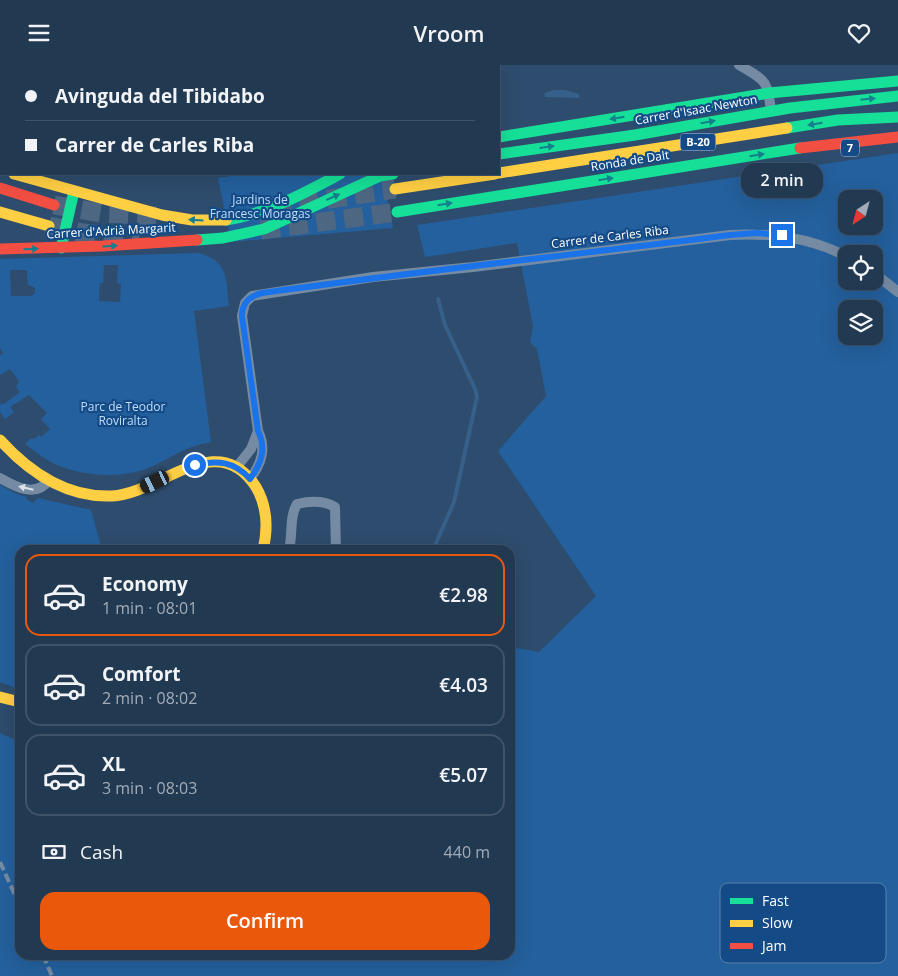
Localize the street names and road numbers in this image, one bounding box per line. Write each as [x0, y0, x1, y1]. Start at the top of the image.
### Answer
street label: Carrer d'Isaac Newton [633, 90, 758, 129]
road number: B-20 [680, 133, 716, 151]
road number: 7 [841, 140, 859, 157]
street label: Ronda de Dalt [590, 146, 670, 175]
street label: Carrer d'Adrià Margarit [46, 219, 176, 242]
street label: Carrer de Carles Riba [550, 221, 670, 252]

